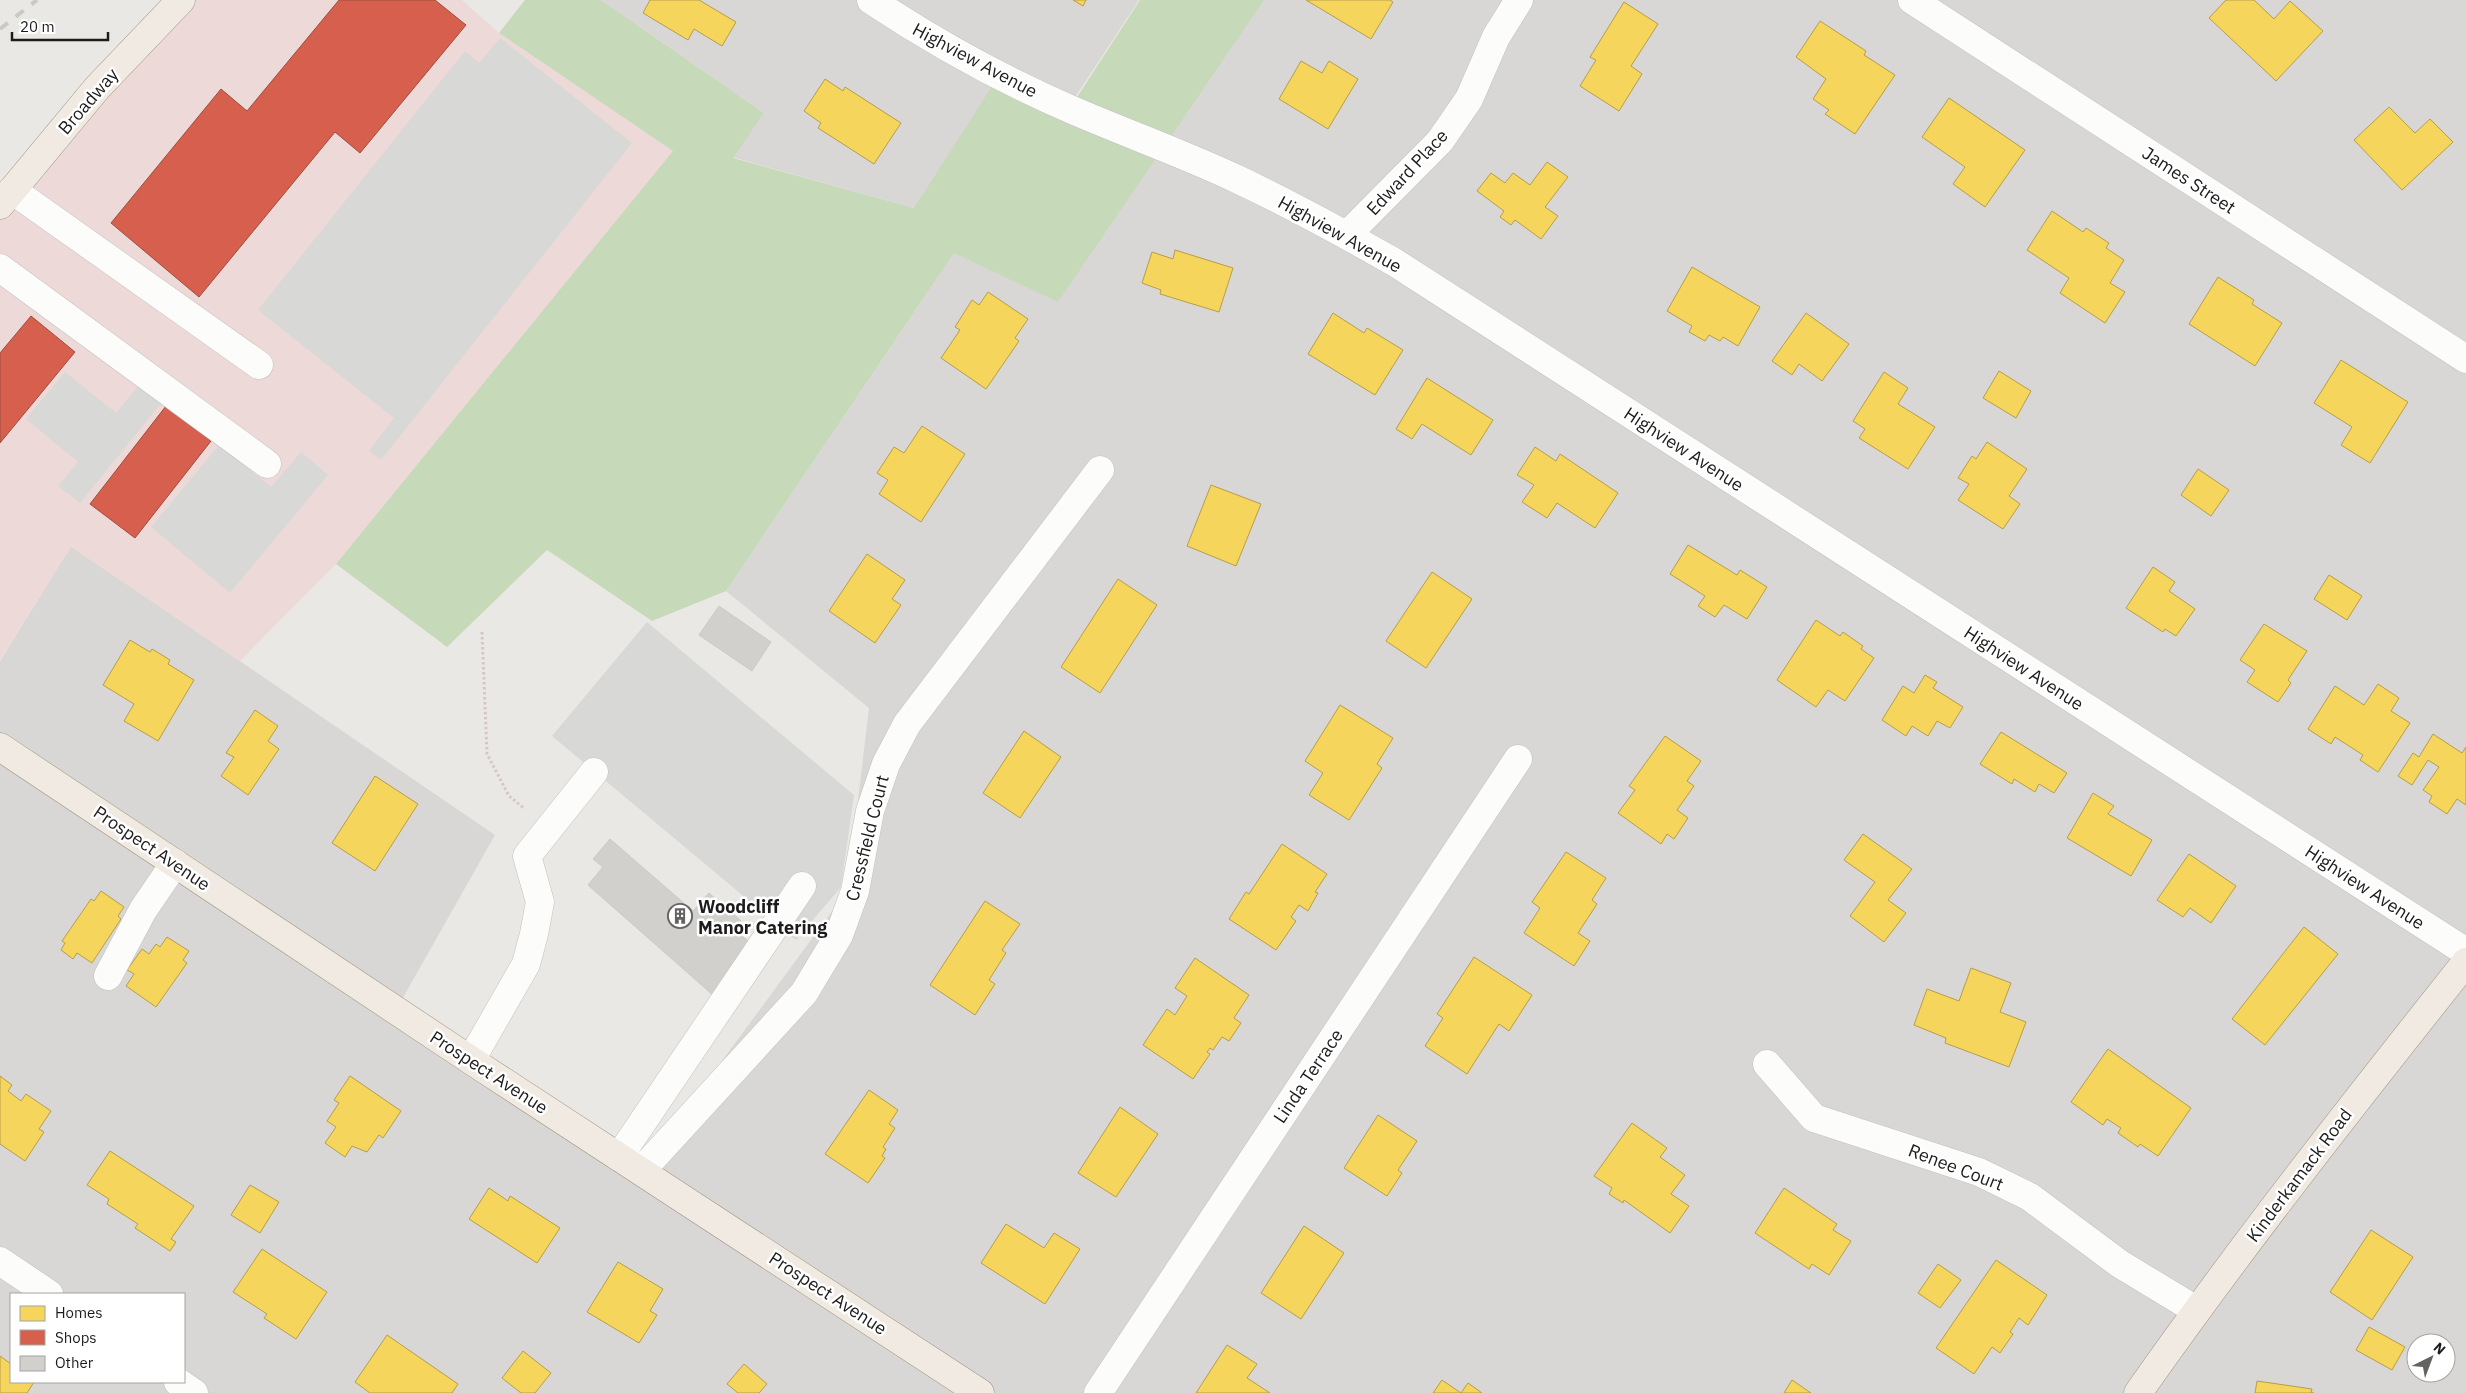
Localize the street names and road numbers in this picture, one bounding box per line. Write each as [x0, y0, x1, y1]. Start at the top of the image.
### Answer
street label: Highview Avenue [909, 17, 1041, 103]
street label: Broadway [53, 63, 123, 139]
street label: Edward Place [1361, 124, 1453, 220]
street label: James Street [2138, 141, 2240, 219]
street label: Highview Avenue [1274, 190, 1406, 278]
street label: Highview Avenue [1620, 402, 1748, 496]
street label: Highview Avenue [1960, 621, 2088, 715]
street label: Cressfield Court [840, 773, 894, 903]
street label: Prospect Avenue [89, 800, 215, 896]
street label: Highview Avenue [2301, 840, 2429, 934]
street label: Linda Terrace [1268, 1024, 1348, 1127]
street label: Prospect Avenue [426, 1025, 552, 1119]
street label: Kinderkamack Road [2241, 1104, 2357, 1246]
street label: Renee Court [1905, 1138, 2007, 1196]
street label: Prospect Avenue [765, 1246, 891, 1340]

